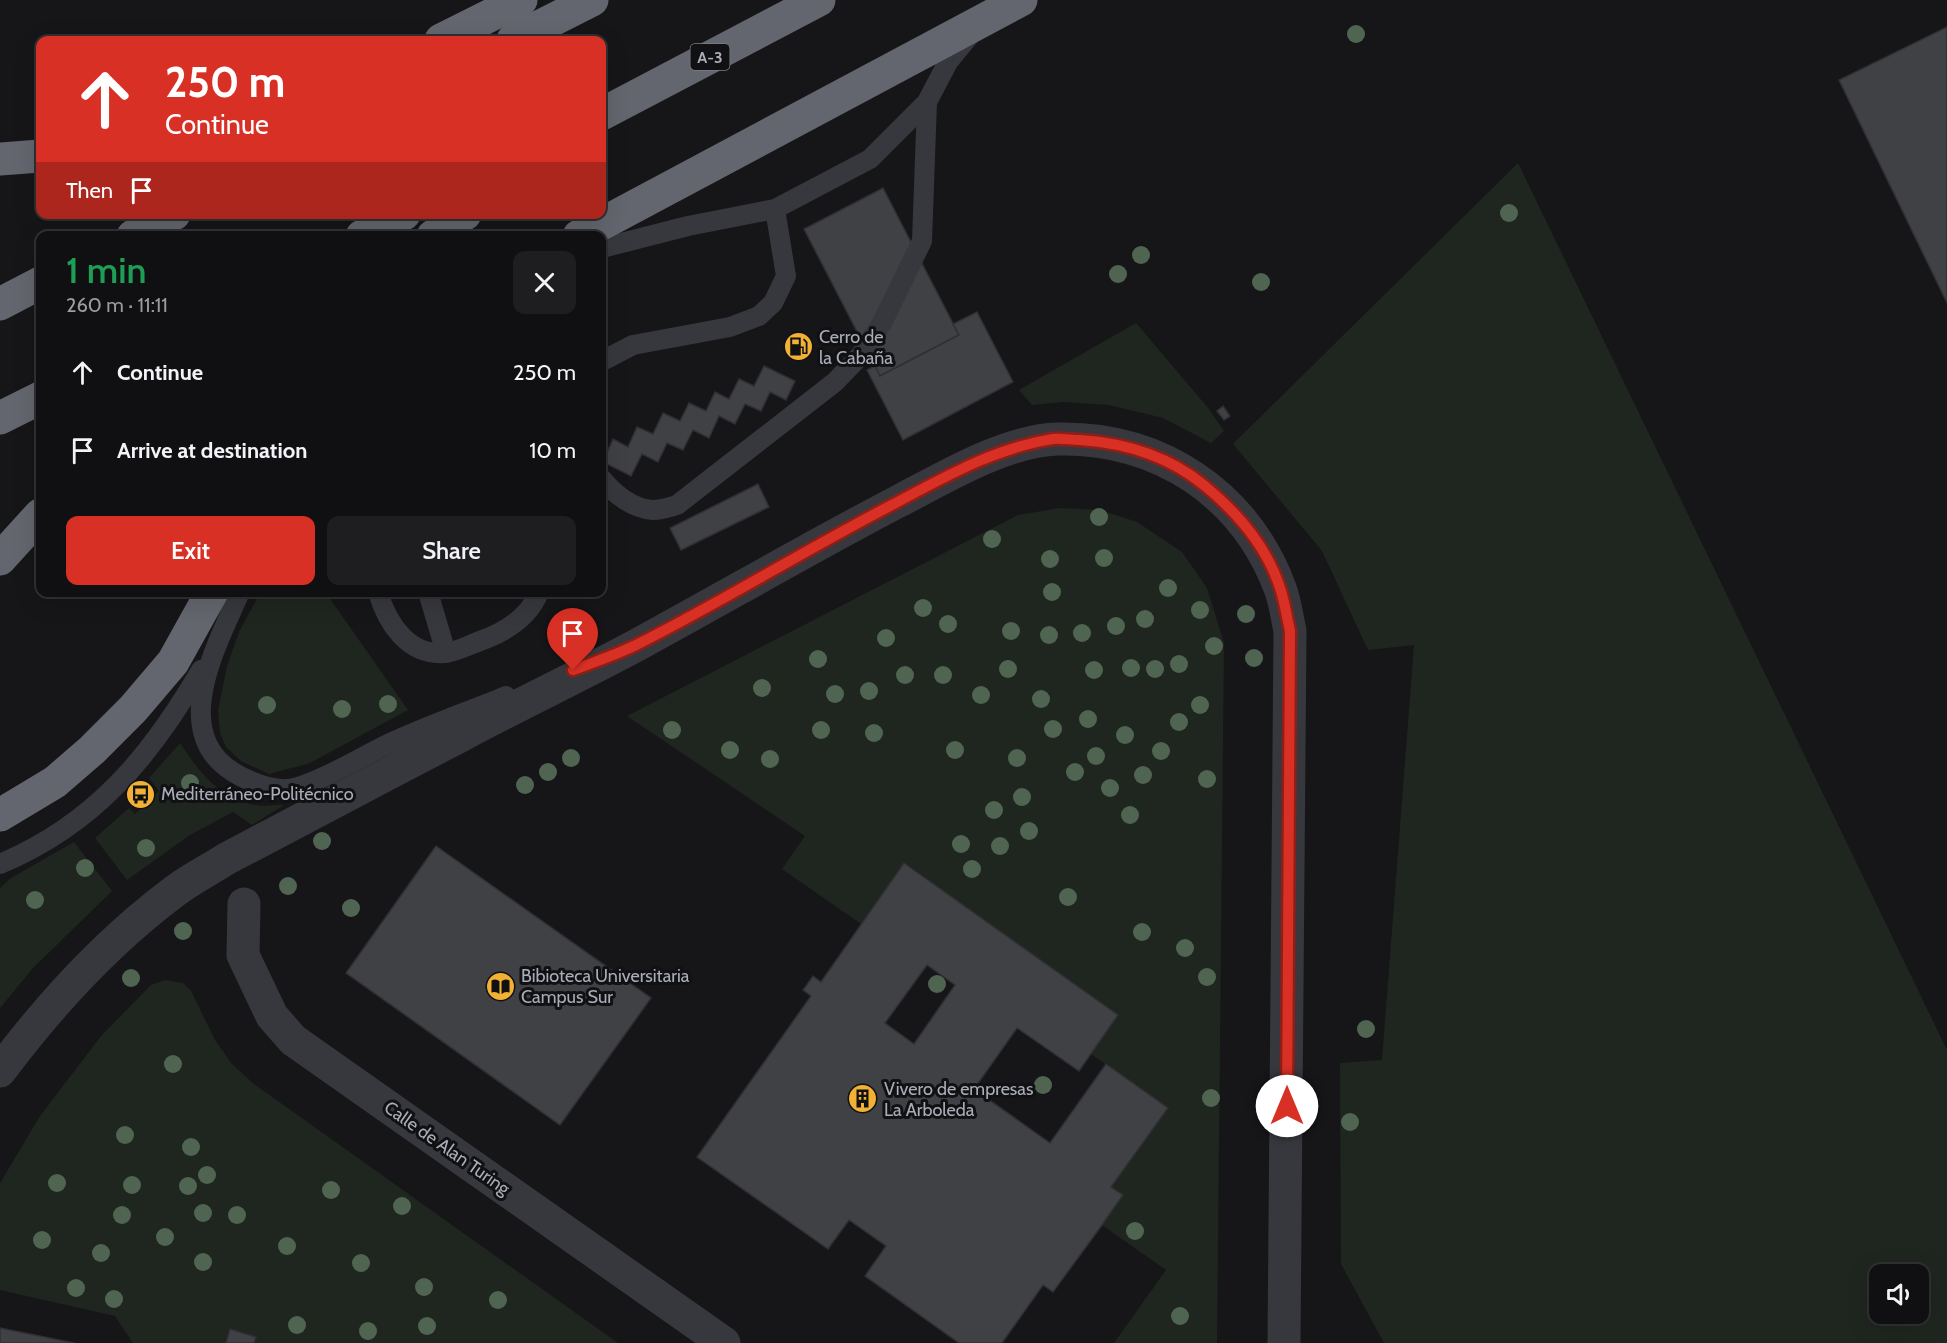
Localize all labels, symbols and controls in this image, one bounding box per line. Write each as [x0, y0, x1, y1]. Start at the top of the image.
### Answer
road number: A-3 [690, 44, 730, 70]
text: 250 m [165, 56, 285, 108]
icon: ahead [66, 60, 144, 138]
text: Continue [165, 108, 269, 141]
icon: arrive [125, 174, 158, 207]
text: Then [66, 177, 113, 204]
text: 1 min [66, 248, 146, 292]
button: close [513, 251, 576, 314]
text: 260 m · 11:11 [66, 293, 168, 317]
place label: Cerro de la Cabaña [819, 326, 893, 369]
fuel station icon: Cerro de la Cabaña [782, 331, 814, 363]
icon: ahead [66, 356, 99, 389]
text: Continue [117, 359, 203, 386]
text: 250 m [513, 359, 576, 386]
icon: arrive [66, 434, 99, 467]
text: Arrive at destination [117, 437, 307, 464]
text: 10 m [529, 437, 576, 464]
button: Exit [66, 516, 315, 585]
button: Share [327, 516, 576, 585]
pin [547, 608, 598, 670]
icon: arrive [556, 617, 589, 650]
bus stop icon: Mediterráneo-Politécnico [124, 778, 156, 810]
place label: Mediterráneo-Politécnico [161, 783, 354, 805]
place label: Bibioteca Universitaria Campus Sur [521, 965, 690, 1008]
library icon: Bibioteca Universitaria Campus Sur [484, 970, 516, 1002]
position arrow [1255, 1074, 1319, 1138]
place label: Vivero de empresas La Arboleda [884, 1078, 1033, 1121]
building icon: Vivero de empresas La Arboleda [847, 1083, 879, 1115]
street label: Calle de Alan Turing [380, 1096, 515, 1200]
map controls [1869, 1264, 1929, 1324]
button: sound [1869, 1264, 1929, 1324]

